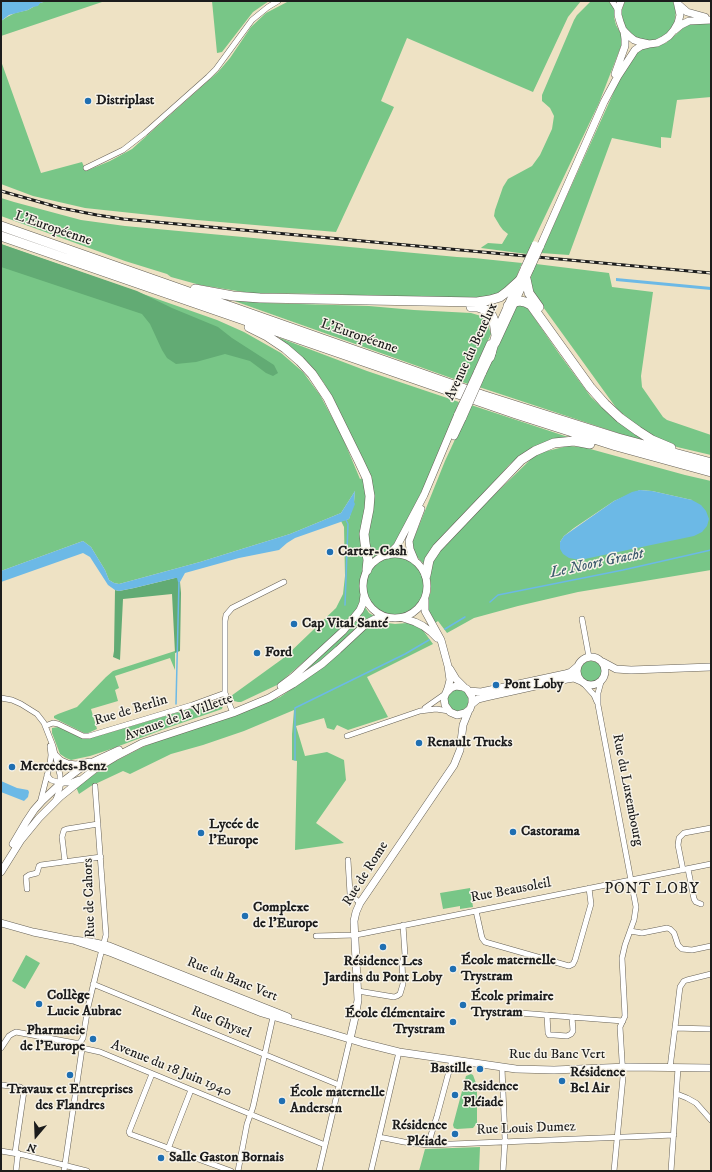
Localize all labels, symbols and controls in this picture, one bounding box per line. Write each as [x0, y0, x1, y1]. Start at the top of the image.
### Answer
place label: Distriplast [96, 93, 154, 109]
marker: Distriplast [83, 96, 93, 106]
street label: L'Européenne [12, 208, 94, 250]
street label: Avenue du Benelux [442, 301, 502, 403]
street label: L'Européenne [318, 316, 400, 358]
place label: Carter-Cash [338, 544, 407, 560]
water label: Le Noort Gracht [549, 545, 645, 583]
marker: Carter-Cash [325, 547, 335, 557]
place label: Cap Vital Santé [302, 616, 388, 632]
marker: Cap Vital Santé [289, 619, 299, 629]
place label: Ford [265, 645, 292, 661]
marker: Ford [252, 648, 262, 658]
place label: Pont Loby [504, 677, 564, 693]
marker: Pont Loby [491, 680, 501, 690]
street label: Avenue de la Villette [123, 691, 235, 745]
street label: Rue de Berlin [92, 692, 170, 730]
street label: Rue du Luxembourg [608, 733, 646, 847]
place label: Renault Trucks [427, 735, 512, 751]
marker: Renault Trucks [414, 738, 424, 748]
place label: Mercedes-Benz [20, 759, 107, 775]
marker: Mercedes-Benz [7, 762, 17, 772]
place label: Lycée de l'Europe [209, 817, 259, 850]
place label: Castorama [521, 824, 580, 840]
marker: Castorama [508, 827, 518, 837]
marker: Lycée de l'Europe [196, 828, 206, 838]
street label: Rue de Rome [340, 839, 392, 909]
street label: Rue de Cahors [80, 858, 100, 938]
street label: Rue Beausoleil [469, 875, 553, 907]
district label: PONT LOBY [604, 881, 700, 899]
place label: Complexe de l'Europe [253, 900, 318, 932]
marker: Complexe de l'Europe [240, 911, 250, 921]
marker: Résidence Les Jardins du Pont Loby [378, 942, 388, 952]
place label: École maternelle Trystram [461, 953, 556, 986]
street label: Rue du Banc Vert [184, 954, 280, 1006]
place label: Résidence Les Jardins du Pont Loby [324, 954, 442, 986]
marker: École maternelle Trystram [448, 964, 458, 974]
place label: Collège Lucie Aubrac [47, 988, 122, 1020]
place label: École primaire Trystram [471, 989, 554, 1022]
marker: Collège Lucie Aubrac [34, 999, 44, 1009]
marker: École primaire Trystram [458, 1000, 468, 1010]
street label: Rue Ghysel [189, 1003, 253, 1043]
place label: École élémentaire Trystram [345, 1006, 445, 1038]
marker: École élémentaire Trystram [448, 1017, 458, 1027]
place label: Pharmacie de l'Europe [20, 1023, 85, 1056]
marker: Pharmacie de l'Europe [88, 1034, 98, 1044]
street label: Avenue du 18 Juin 1940 [108, 1037, 234, 1101]
street label: Rue du Banc Vert [509, 1047, 605, 1063]
place label: Bastille [430, 1061, 472, 1077]
marker: Bastille [475, 1064, 485, 1074]
place label: Résidence Bel Air [570, 1065, 625, 1098]
marker: Travaux et Entreprises des Flandres [65, 1070, 75, 1080]
marker: Résidence Bel Air [557, 1076, 567, 1086]
place label: Residence Pléiade [463, 1079, 518, 1112]
place label: Travaux et Entreprises des Flandres [7, 1082, 133, 1114]
place label: École maternelle Andersen [290, 1085, 385, 1118]
marker: Residence Pléiade [450, 1090, 460, 1100]
marker: École maternelle Andersen [277, 1096, 287, 1106]
north arrow [16, 1116, 56, 1156]
place label: Résidence Pléiade [392, 1118, 447, 1150]
street label: Rue Louis Dumez [476, 1119, 576, 1139]
marker: Résidence Pléiade [450, 1129, 460, 1139]
text: N [26, 1139, 39, 1155]
place label: Salle Gaston Bornais [169, 1150, 284, 1166]
marker: Salle Gaston Bornais [156, 1153, 166, 1163]

